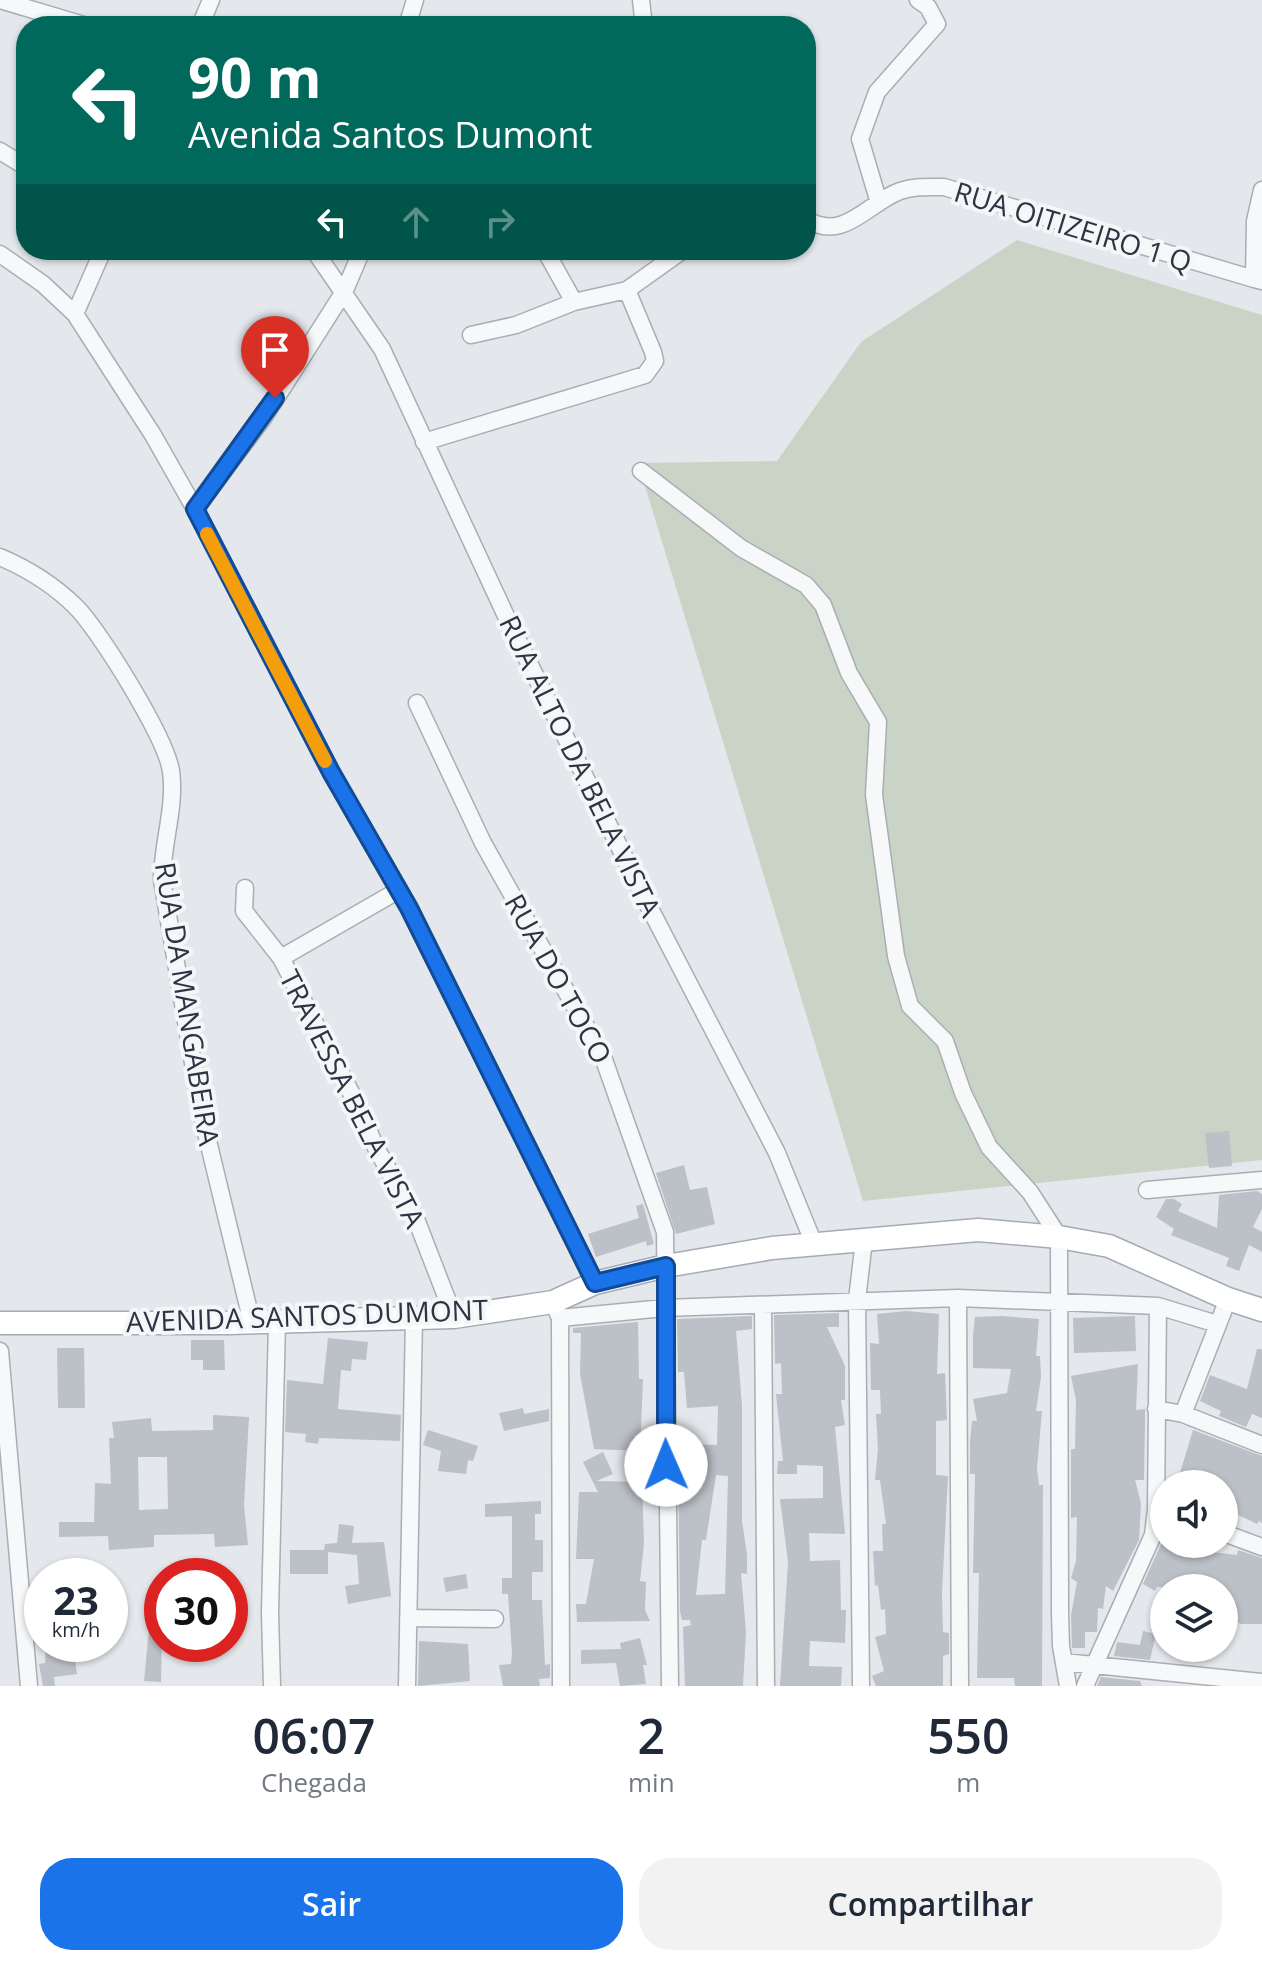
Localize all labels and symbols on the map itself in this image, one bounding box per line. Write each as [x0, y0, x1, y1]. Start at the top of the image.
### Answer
street label: RUA OITIZEIRO 1 Q [950, 172, 1197, 280]
pin [241, 316, 309, 398]
street label: RUA ALTO DA BELA VISTA [491, 608, 671, 923]
street label: RUA DA MANGABEIRA [147, 859, 229, 1149]
street label: RUA DO TOCO [497, 887, 621, 1070]
street label: TRAVESSA BELA VISTA [271, 963, 435, 1234]
street label: AVENIDA SANTOS DUMONT [125, 1290, 489, 1340]
position arrow [624, 1423, 708, 1507]
speed limit sign: 30 [144, 1558, 248, 1662]

